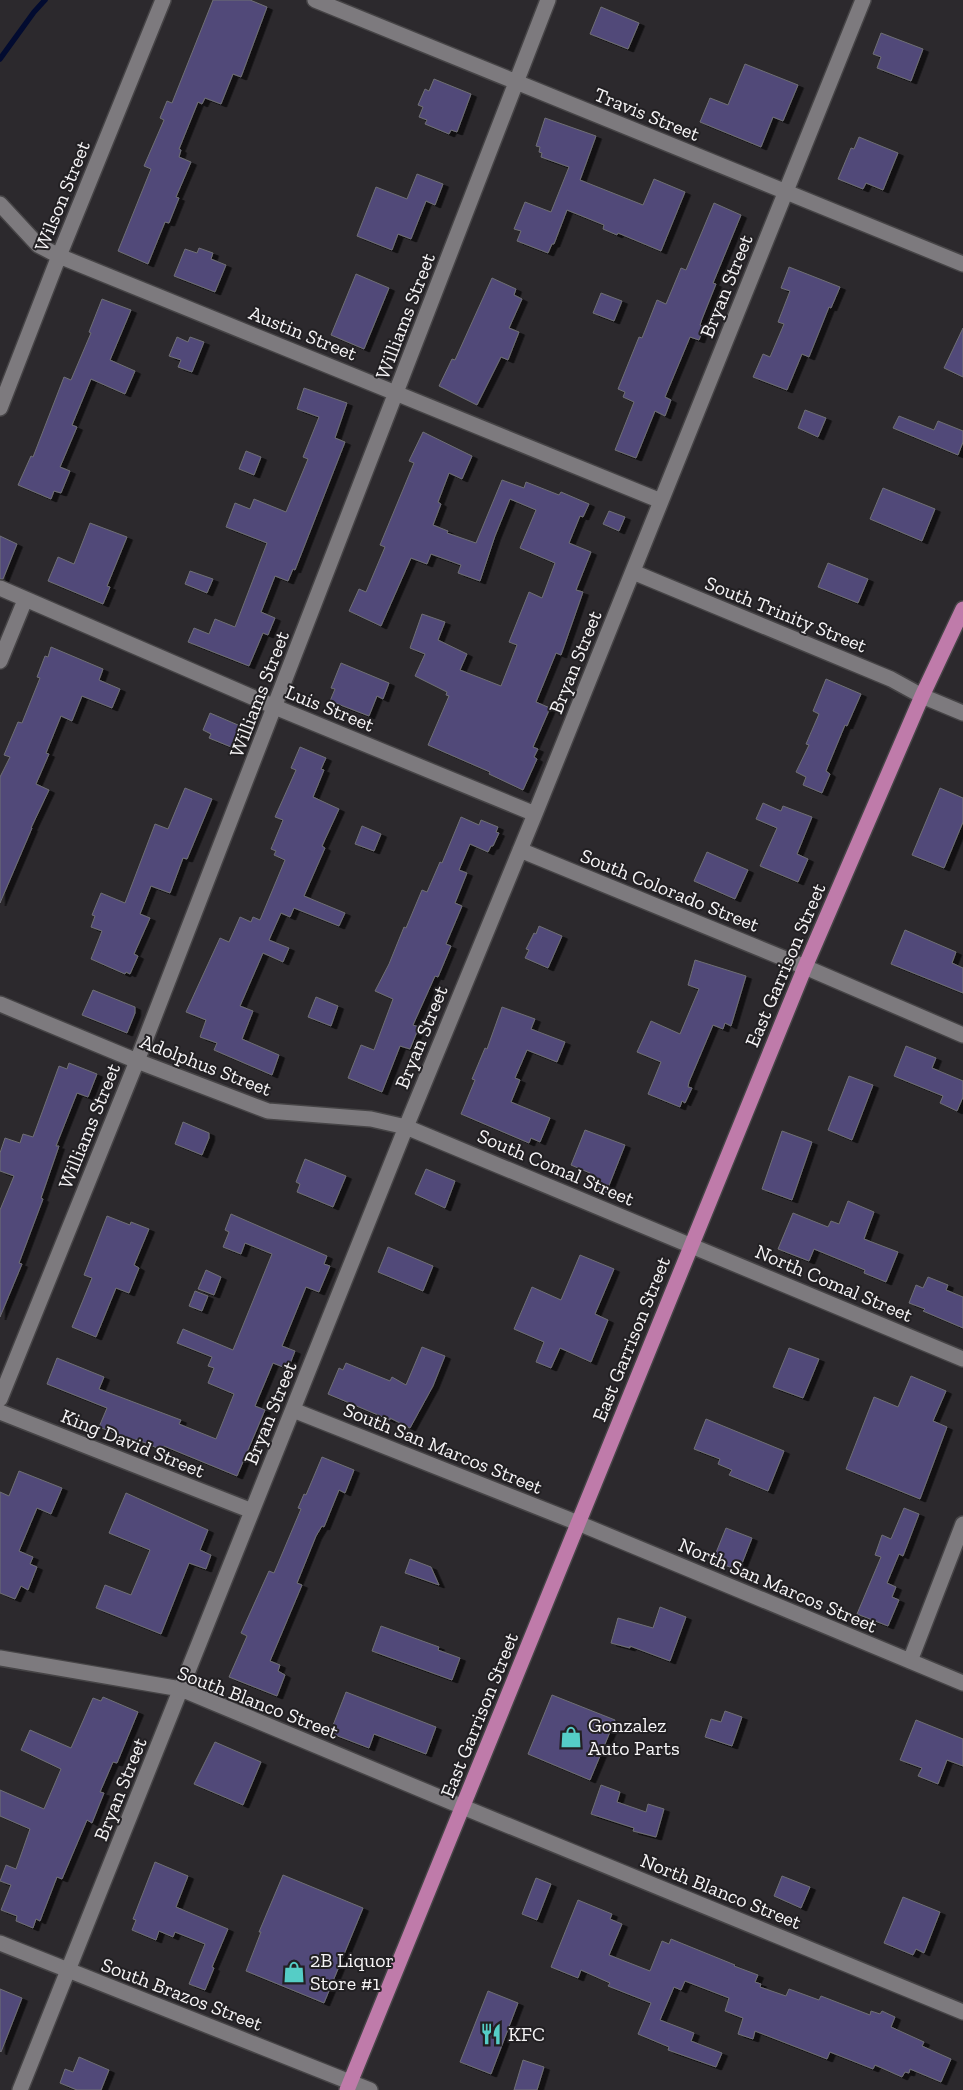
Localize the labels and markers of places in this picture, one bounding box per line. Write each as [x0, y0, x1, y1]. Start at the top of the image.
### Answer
place label: Gonzalez Auto Parts [588, 1713, 680, 1760]
shop icon: Gonzalez Auto Parts [558, 1724, 584, 1750]
place label: 2B Liquor Store #1 [310, 1948, 394, 1995]
shop icon: 2B Liquor Store #1 [281, 1959, 307, 1985]
restaurant icon: KFC [478, 2021, 504, 2047]
place label: KFC [508, 2022, 545, 2046]

